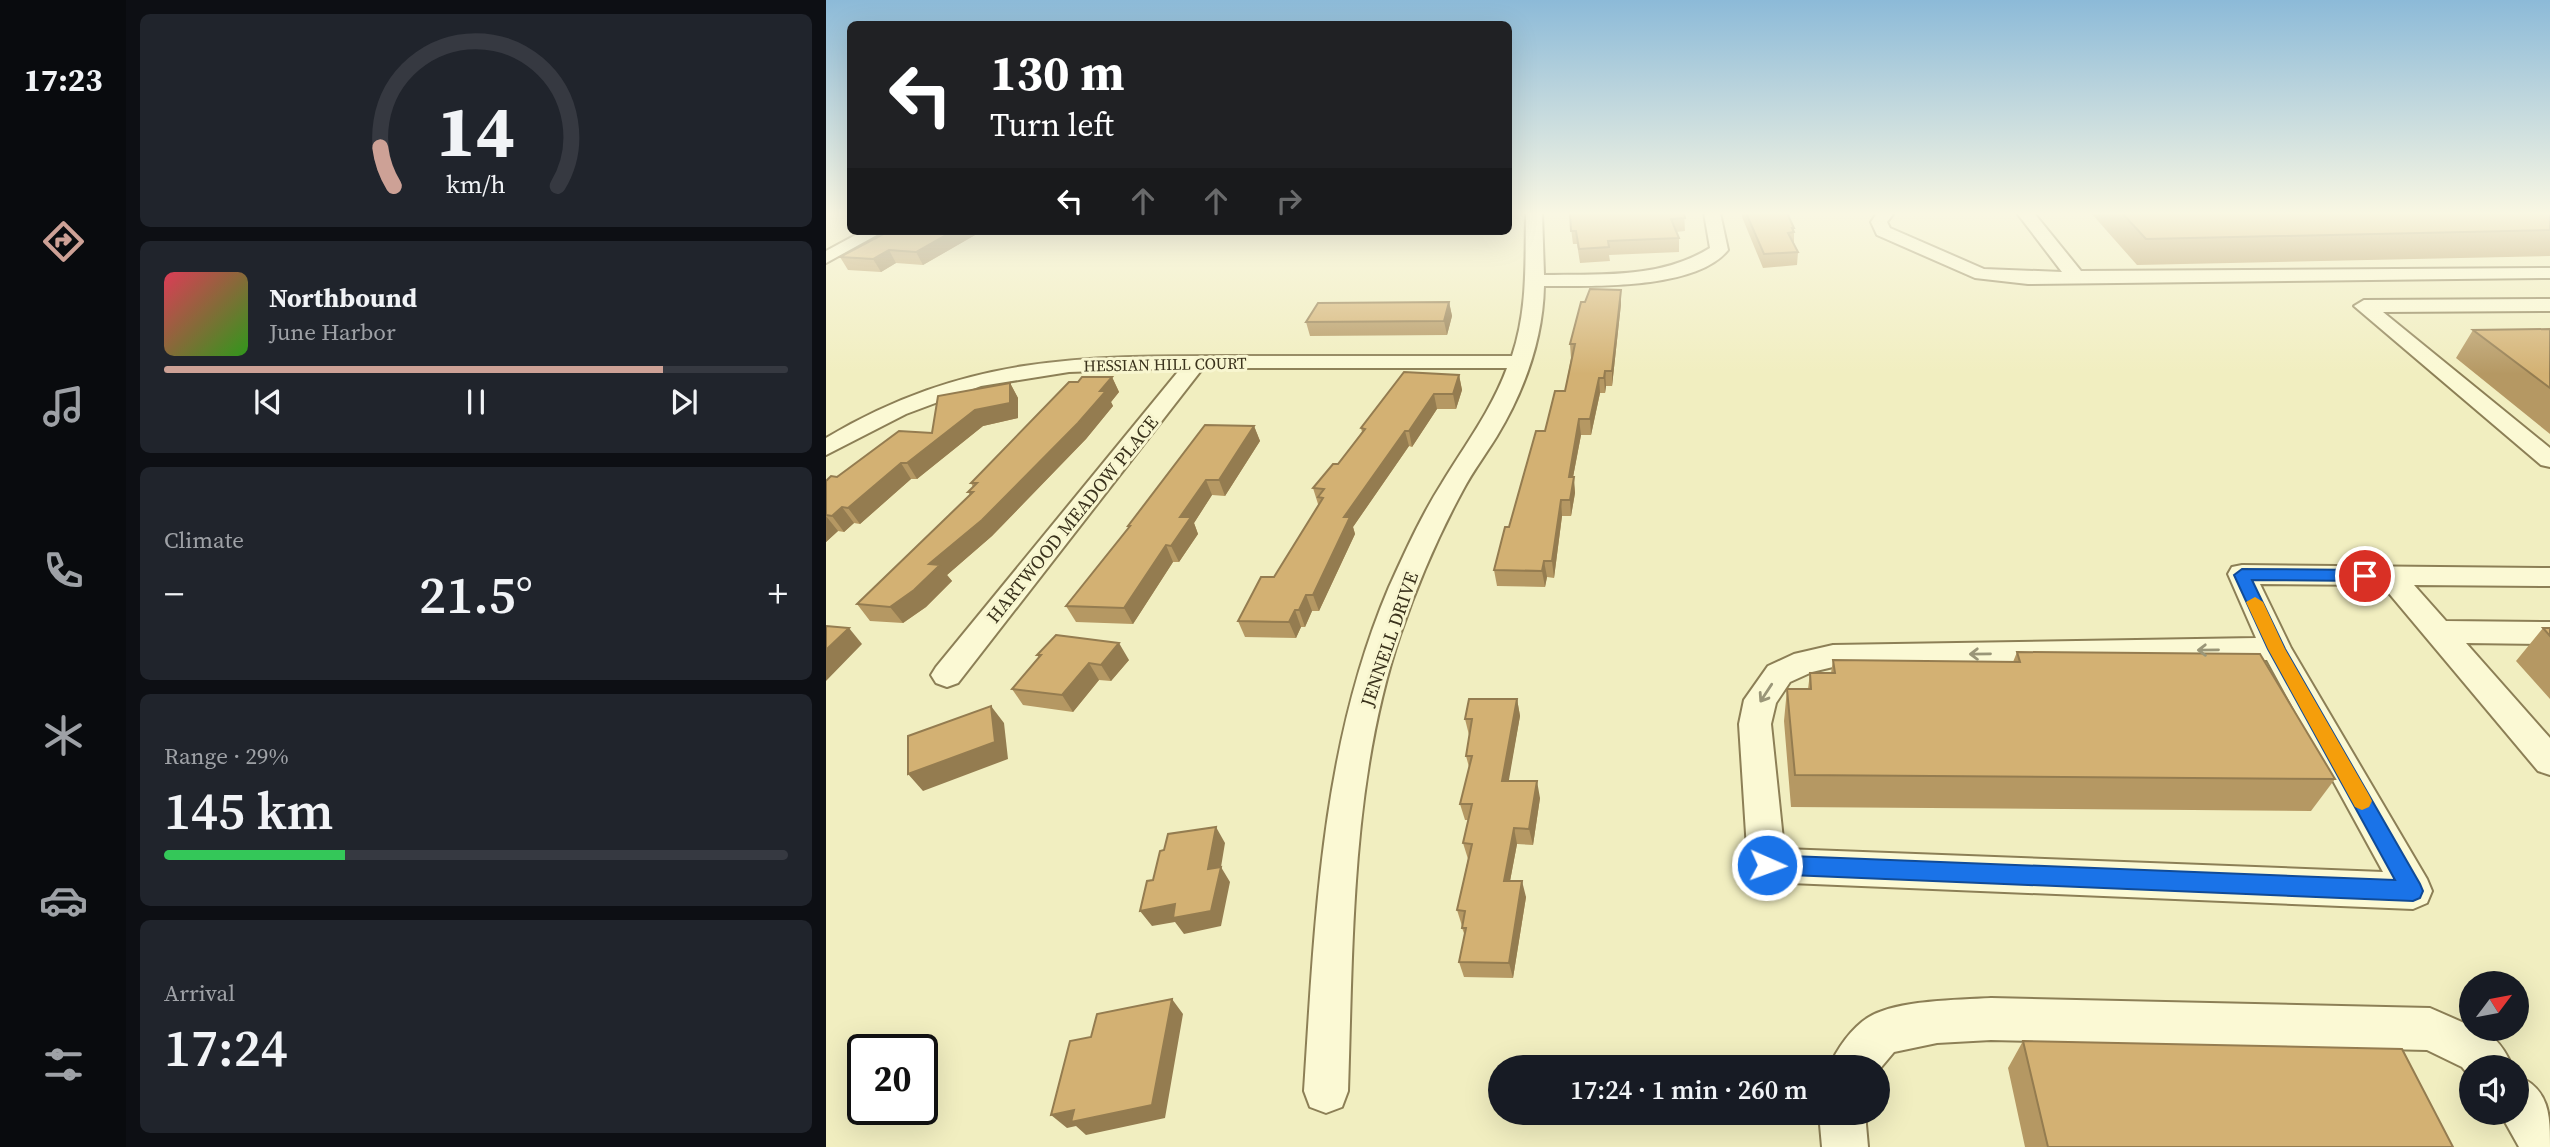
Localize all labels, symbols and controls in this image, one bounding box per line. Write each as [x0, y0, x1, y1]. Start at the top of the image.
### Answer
text: 130 m [990, 39, 1125, 106]
icon: left [875, 49, 966, 140]
text: 17:23 [24, 58, 102, 102]
text: 14 [437, 82, 515, 181]
text: Turn left [990, 103, 1114, 147]
text: km/h [446, 167, 506, 201]
icon: left [1051, 182, 1089, 220]
icon: ahead [1124, 182, 1162, 220]
icon: ahead [1197, 182, 1235, 220]
icon: right [1270, 182, 1308, 220]
icon: directions [39, 217, 88, 266]
text: Northbound [269, 280, 417, 316]
text: June Harbor [269, 316, 396, 348]
street label: HESSIAN HILL COURT [1083, 352, 1247, 376]
icon: music [39, 382, 88, 431]
icon: previous [249, 383, 287, 421]
icon: pause [457, 383, 495, 421]
icon: next [665, 383, 703, 421]
street label: HARTWOOD MEADOW PLACE [980, 410, 1164, 628]
text: Climate [164, 524, 244, 556]
icon: phone [39, 546, 88, 595]
pin [2335, 546, 2395, 606]
icon: arrive [2346, 557, 2384, 595]
text: 21.5° [419, 559, 533, 630]
text: − [164, 568, 184, 620]
text: + [768, 568, 788, 620]
street label: JENNELL DRIVE [1353, 568, 1424, 711]
one-way arrow [2197, 644, 2220, 657]
one-way arrow [1969, 647, 1992, 661]
one-way arrow [1759, 683, 1774, 702]
icon: climate [39, 711, 88, 760]
text: Range · 29% [164, 740, 289, 772]
text: 145 km [164, 775, 333, 846]
position arrow [1730, 828, 1804, 902]
icon: car [39, 876, 88, 925]
north arrow [2459, 971, 2529, 1041]
map controls [2459, 971, 2529, 1125]
text: Arrival [164, 977, 235, 1009]
text: 17:24 [164, 1012, 288, 1083]
speed limit sign: 20 [847, 1034, 938, 1125]
icon: filters [39, 1040, 88, 1089]
button: sound [2459, 1055, 2529, 1125]
text: 17:24 · 1 min · 260 m [1570, 1072, 1808, 1108]

